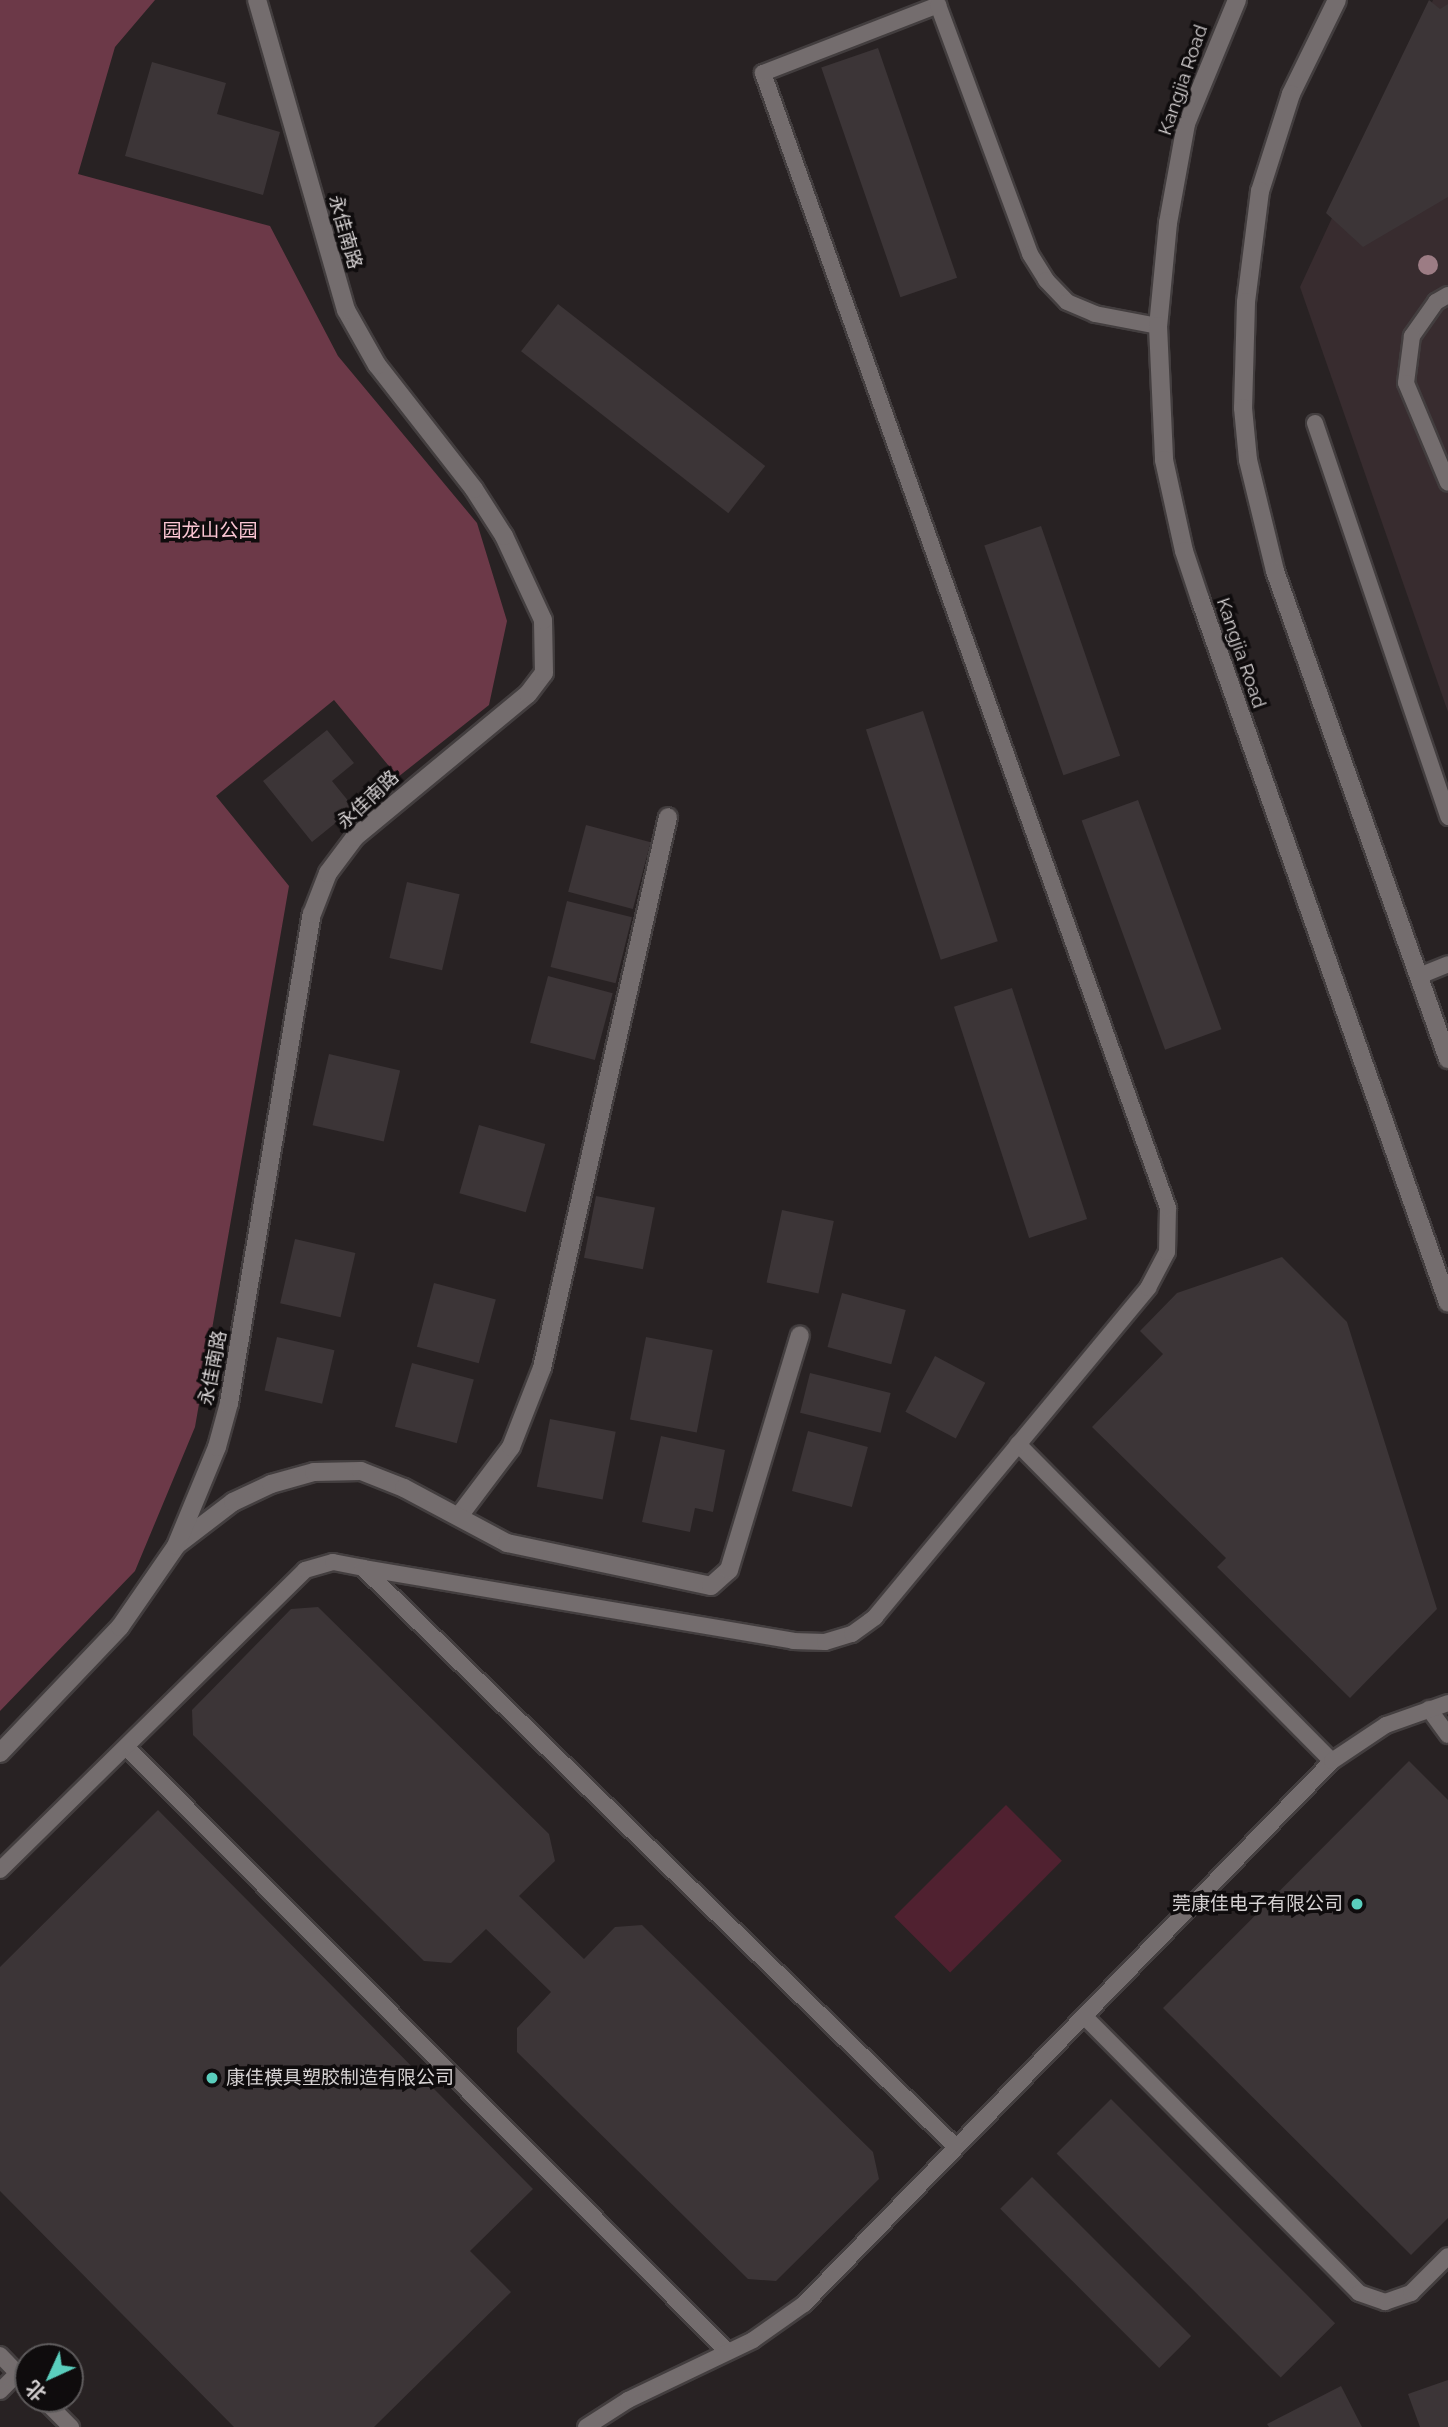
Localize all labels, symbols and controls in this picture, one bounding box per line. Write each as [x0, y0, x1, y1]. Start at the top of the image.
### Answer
street label: Kangjia Road [1153, 22, 1213, 138]
street label: 永佳南路 [324, 192, 366, 272]
park label: 园龙山公园 [163, 520, 257, 542]
street label: Kangjia Road [1211, 595, 1271, 711]
street label: 永佳南路 [332, 766, 404, 834]
street label: 永佳南路 [195, 1329, 231, 1407]
place label: 莞康佳电子有限公司 [1172, 1893, 1343, 1915]
marker: 莞康佳电子有限公司 [1349, 1896, 1365, 1912]
place label: 康佳模具塑胶制造有限公司 [226, 2067, 454, 2089]
marker: 康佳模具塑胶制造有限公司 [204, 2070, 220, 2086]
north arrow [14, 2343, 84, 2413]
text: 北 [21, 2377, 50, 2406]

